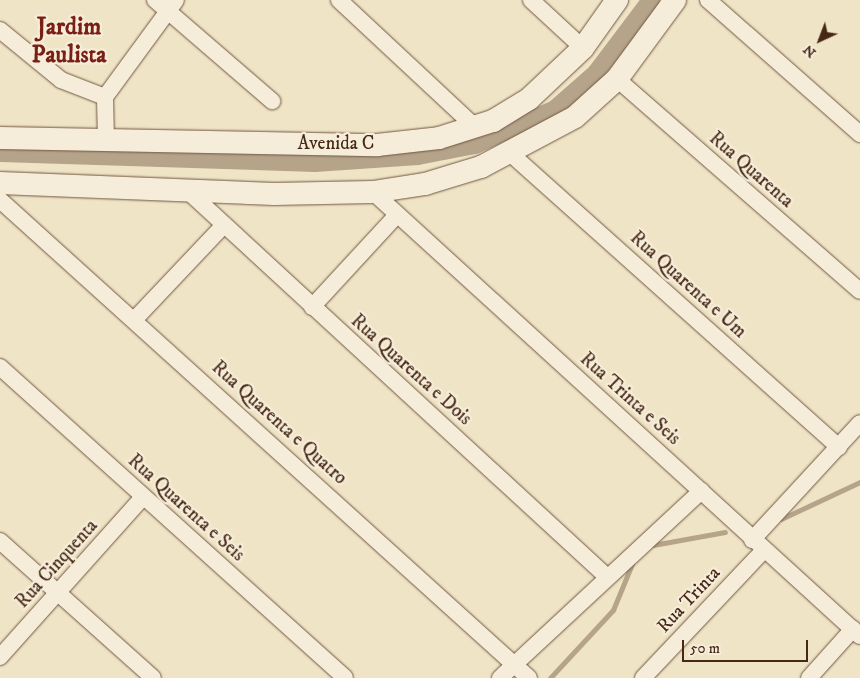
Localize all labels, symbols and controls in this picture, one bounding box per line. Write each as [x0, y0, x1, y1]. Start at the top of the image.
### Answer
district label: Jardim Paulista [31, 14, 107, 70]
north arrow [795, 15, 845, 65]
text: N [799, 40, 820, 61]
street label: Rua Quarenta [704, 127, 798, 213]
street label: Avenida C [298, 133, 374, 155]
street label: Rua Quarenta e Um [625, 227, 751, 343]
street label: Rua Quarenta e Dois [346, 310, 476, 430]
street label: Rua Trinta e Seis [575, 348, 685, 450]
street label: Rua Quarenta e Quatro [207, 356, 351, 490]
street label: Rua Quarenta e Seis [123, 450, 249, 566]
street label: Rua Cinquenta [11, 515, 103, 613]
street label: Rua Trinta [653, 562, 725, 638]
scale bar [685, 630, 811, 662]
text: 50 m [690, 639, 720, 658]

